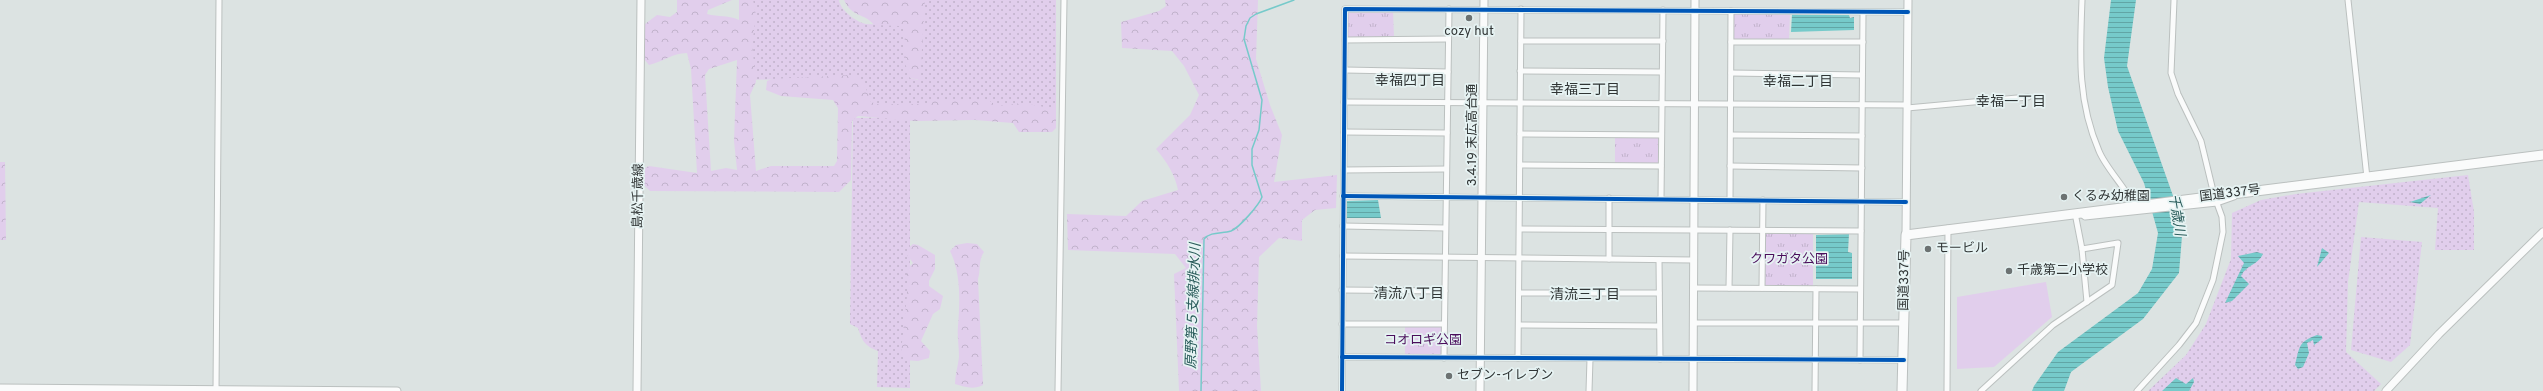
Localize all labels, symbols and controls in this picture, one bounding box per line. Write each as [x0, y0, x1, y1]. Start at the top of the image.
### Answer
marker: cozy hut [1464, 13, 1474, 23]
place label: cozy hut [1444, 24, 1494, 40]
district label: 幸福四丁目 [1375, 73, 1445, 90]
district label: 幸福二丁目 [1763, 74, 1833, 91]
district label: 幸福三丁目 [1550, 82, 1620, 99]
street label: 3.4.19 末広高台通 [1465, 84, 1481, 186]
district label: 幸福一丁目 [1976, 94, 2046, 111]
street label: 島松千歳線 [629, 163, 648, 229]
street label: 国道337号 [2199, 182, 2261, 206]
place label: くるみ幼稚園 [2072, 189, 2150, 205]
marker: くるみ幼稚園 [2059, 192, 2069, 202]
water label: 千歳川 [2164, 193, 2188, 239]
water label: 原野第５支線排水川 [1183, 241, 1205, 369]
place label: モービル [1936, 241, 1988, 257]
marker: モービル [1923, 244, 1933, 254]
street label: 国道337号 [1896, 249, 1914, 311]
park label: クワガタ公園 [1750, 252, 1828, 268]
place label: 千歳第二小学校 [2017, 262, 2108, 279]
marker: 千歳第二小学校 [2004, 266, 2014, 276]
district label: 清流八丁目 [1374, 286, 1444, 303]
district label: 清流三丁目 [1550, 287, 1620, 304]
park label: コオロギ公園 [1384, 332, 1462, 349]
place label: セブン-イレブン [1457, 367, 1553, 384]
marker: セブン-イレブン [1444, 371, 1454, 381]

